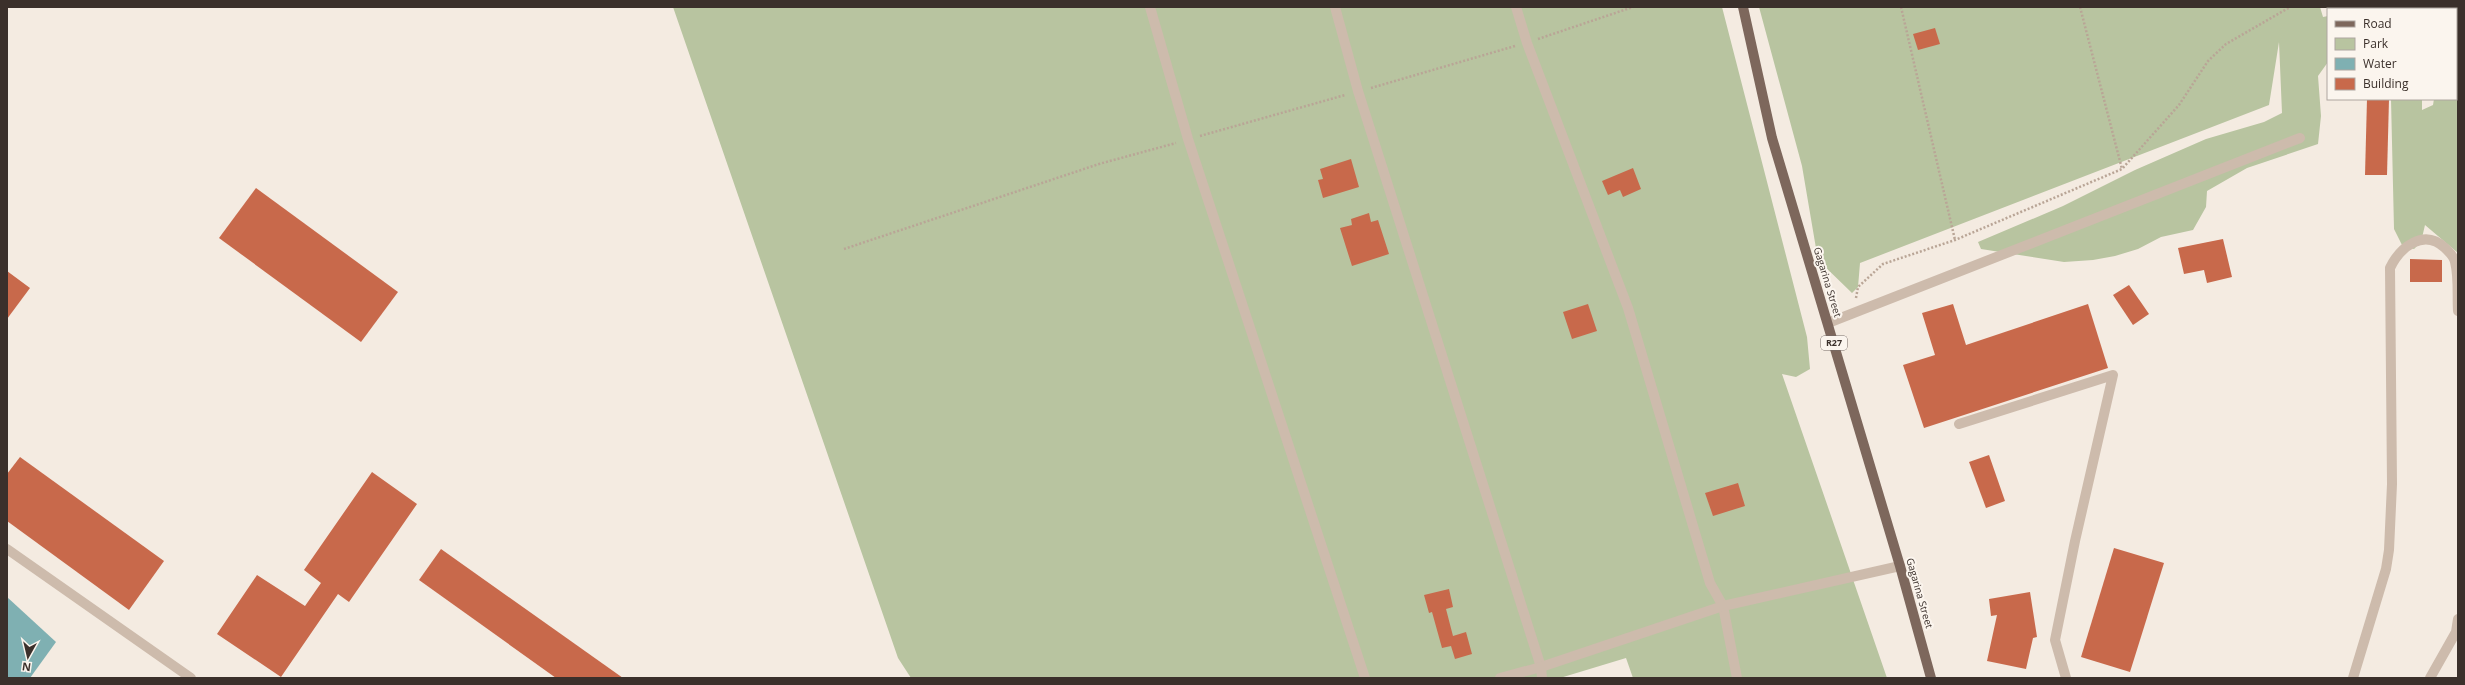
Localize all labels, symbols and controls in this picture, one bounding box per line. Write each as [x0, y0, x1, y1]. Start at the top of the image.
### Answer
legend [2327, 8, 2457, 100]
text: Road [2363, 15, 2392, 32]
text: Park [2363, 35, 2389, 52]
text: Water [2363, 55, 2397, 72]
text: Building [2363, 75, 2409, 92]
street label: Gagarina Street [1811, 245, 1845, 319]
road number: R27 [1821, 336, 1847, 350]
street label: Gagarina Street [1903, 556, 1937, 630]
north arrow [8, 637, 48, 677]
text: N [21, 659, 32, 675]

